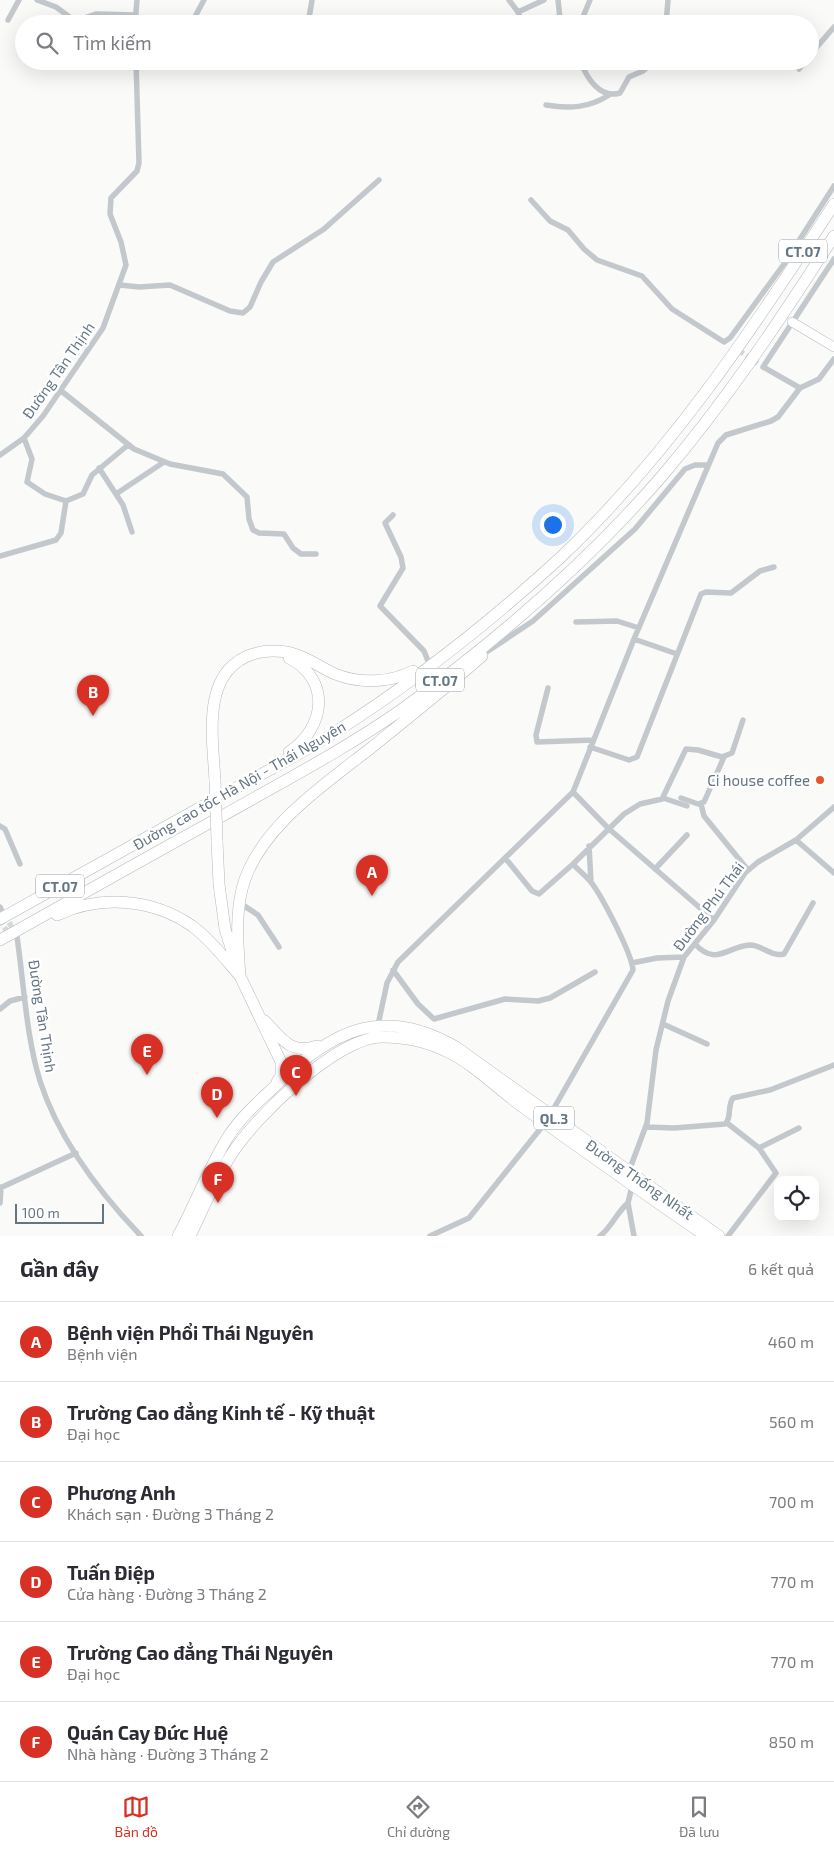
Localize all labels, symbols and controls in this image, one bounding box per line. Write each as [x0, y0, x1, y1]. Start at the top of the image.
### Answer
search box [15, 15, 819, 70]
icon: search [33, 29, 61, 57]
text: Tìm kiếm [73, 31, 152, 54]
road number: CT.07 [779, 240, 827, 262]
street label: Đường Tân Thịnh [18, 318, 98, 422]
your location [540, 512, 566, 538]
road number: CT.07 [416, 668, 464, 692]
pin: B [77, 675, 109, 716]
street label: Đường cao tốc Hà Nội - Thái Nguyên [129, 717, 349, 853]
place label: Ci house coffee [707, 771, 810, 789]
marker: Ci house coffee [814, 774, 826, 786]
pin: A [356, 855, 388, 896]
street label: Đường Phú Thái [669, 858, 747, 954]
road number: CT.07 [36, 874, 84, 898]
street label: Đường Tân Thịnh [25, 958, 61, 1074]
pin: E [131, 1034, 163, 1075]
pin: C [280, 1055, 312, 1096]
pin: D [201, 1077, 233, 1118]
road number: QL.3 [534, 1106, 574, 1130]
street label: Đường Thống Nhất [583, 1135, 698, 1223]
pin: F [202, 1162, 234, 1203]
map controls [774, 1176, 819, 1221]
button: locate [774, 1176, 819, 1221]
scale bar [15, 1201, 104, 1224]
text: 100 m [22, 1204, 60, 1221]
text: Gần đây [20, 1256, 99, 1281]
text: 6 kết quả [748, 1259, 814, 1278]
text: Bệnh viện Phổi Thái Nguyên [67, 1321, 314, 1344]
text: A [31, 1332, 41, 1351]
text: 460 m [768, 1332, 814, 1351]
text: Bệnh viện [67, 1344, 138, 1363]
text: Trường Cao đẳng Kinh tế - Kỹ thuật [67, 1401, 375, 1424]
text: B [31, 1412, 41, 1431]
text: 560 m [769, 1412, 814, 1431]
text: Đại học [67, 1424, 120, 1443]
text: Phương Anh [67, 1481, 176, 1504]
text: C [31, 1492, 41, 1511]
text: 700 m [769, 1492, 814, 1511]
text: Khách sạn · Đường 3 Tháng 2 [67, 1504, 274, 1523]
text: Tuấn Điệp [67, 1561, 155, 1584]
text: D [31, 1572, 41, 1591]
text: 770 m [770, 1572, 814, 1591]
text: Cửa hàng · Đường 3 Tháng 2 [67, 1584, 267, 1603]
text: Trường Cao đẳng Thái Nguyên [67, 1641, 333, 1664]
text: E [31, 1652, 41, 1671]
text: 770 m [770, 1652, 814, 1671]
text: Đại học [67, 1664, 120, 1683]
text: Quán Cay Đức Huệ [67, 1721, 228, 1744]
text: F [32, 1732, 40, 1751]
text: 850 m [768, 1732, 814, 1751]
text: Nhà hàng · Đường 3 Tháng 2 [67, 1744, 269, 1763]
tab: Bản đồ [114, 1793, 158, 1840]
tab: Chỉ đường [387, 1793, 450, 1840]
tab: Đã lưu [679, 1793, 720, 1840]

